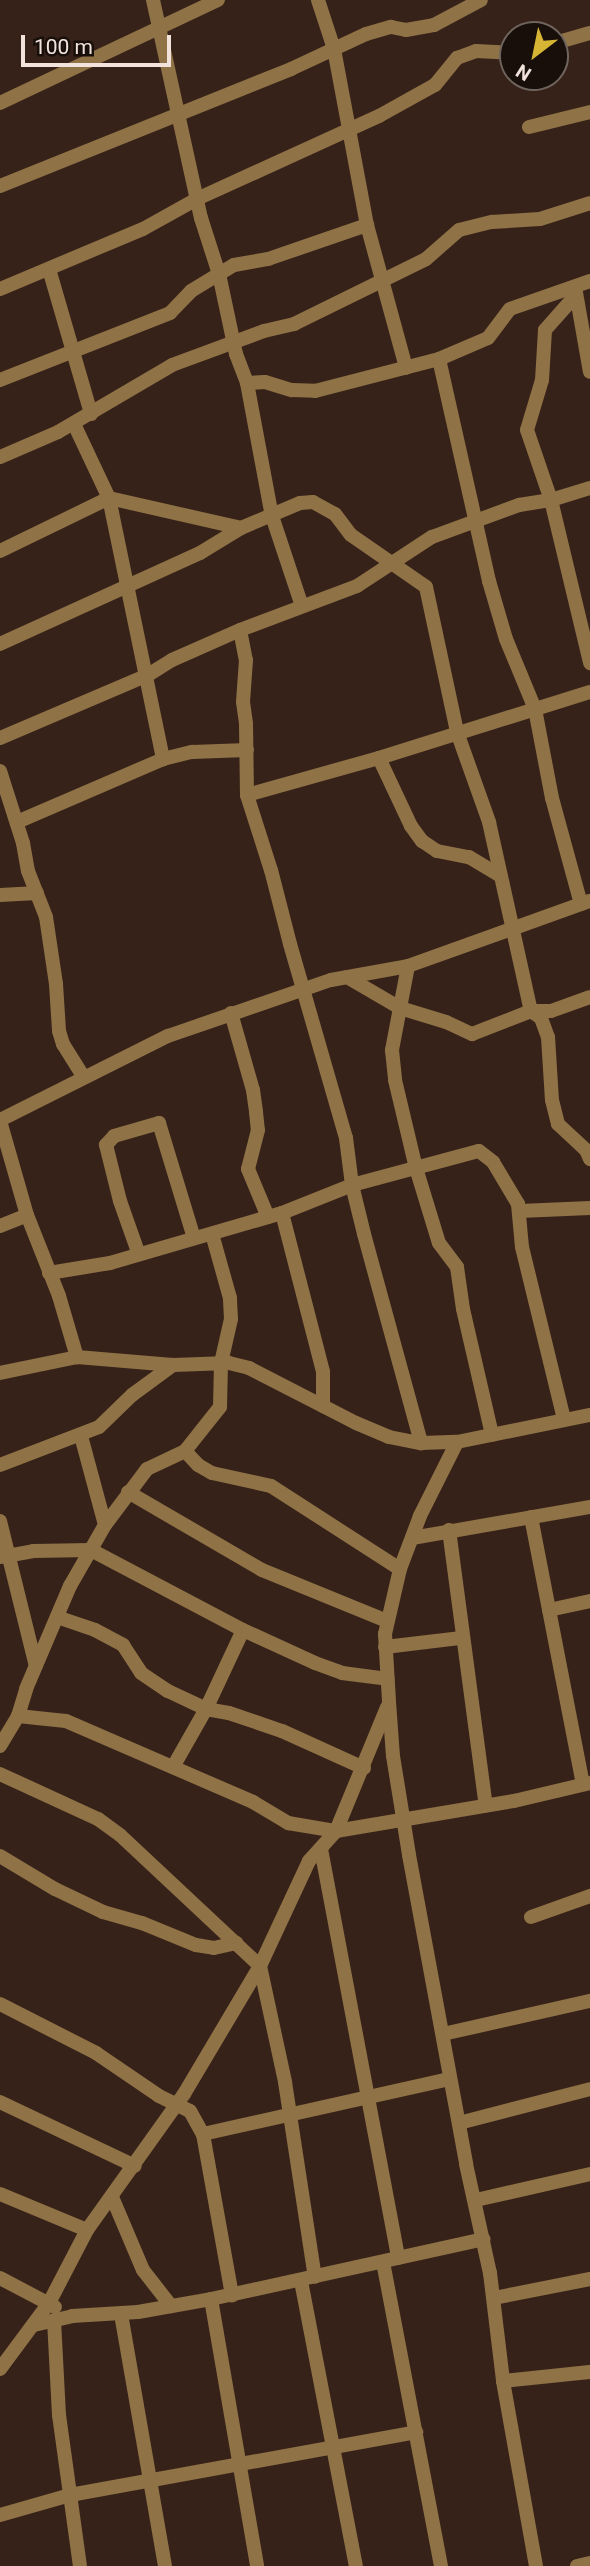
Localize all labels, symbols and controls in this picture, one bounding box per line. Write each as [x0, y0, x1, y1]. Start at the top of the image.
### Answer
scale bar [24, 21, 175, 65]
north arrow [499, 21, 569, 91]
text: 100 m [34, 35, 93, 59]
text: N [512, 59, 535, 86]

